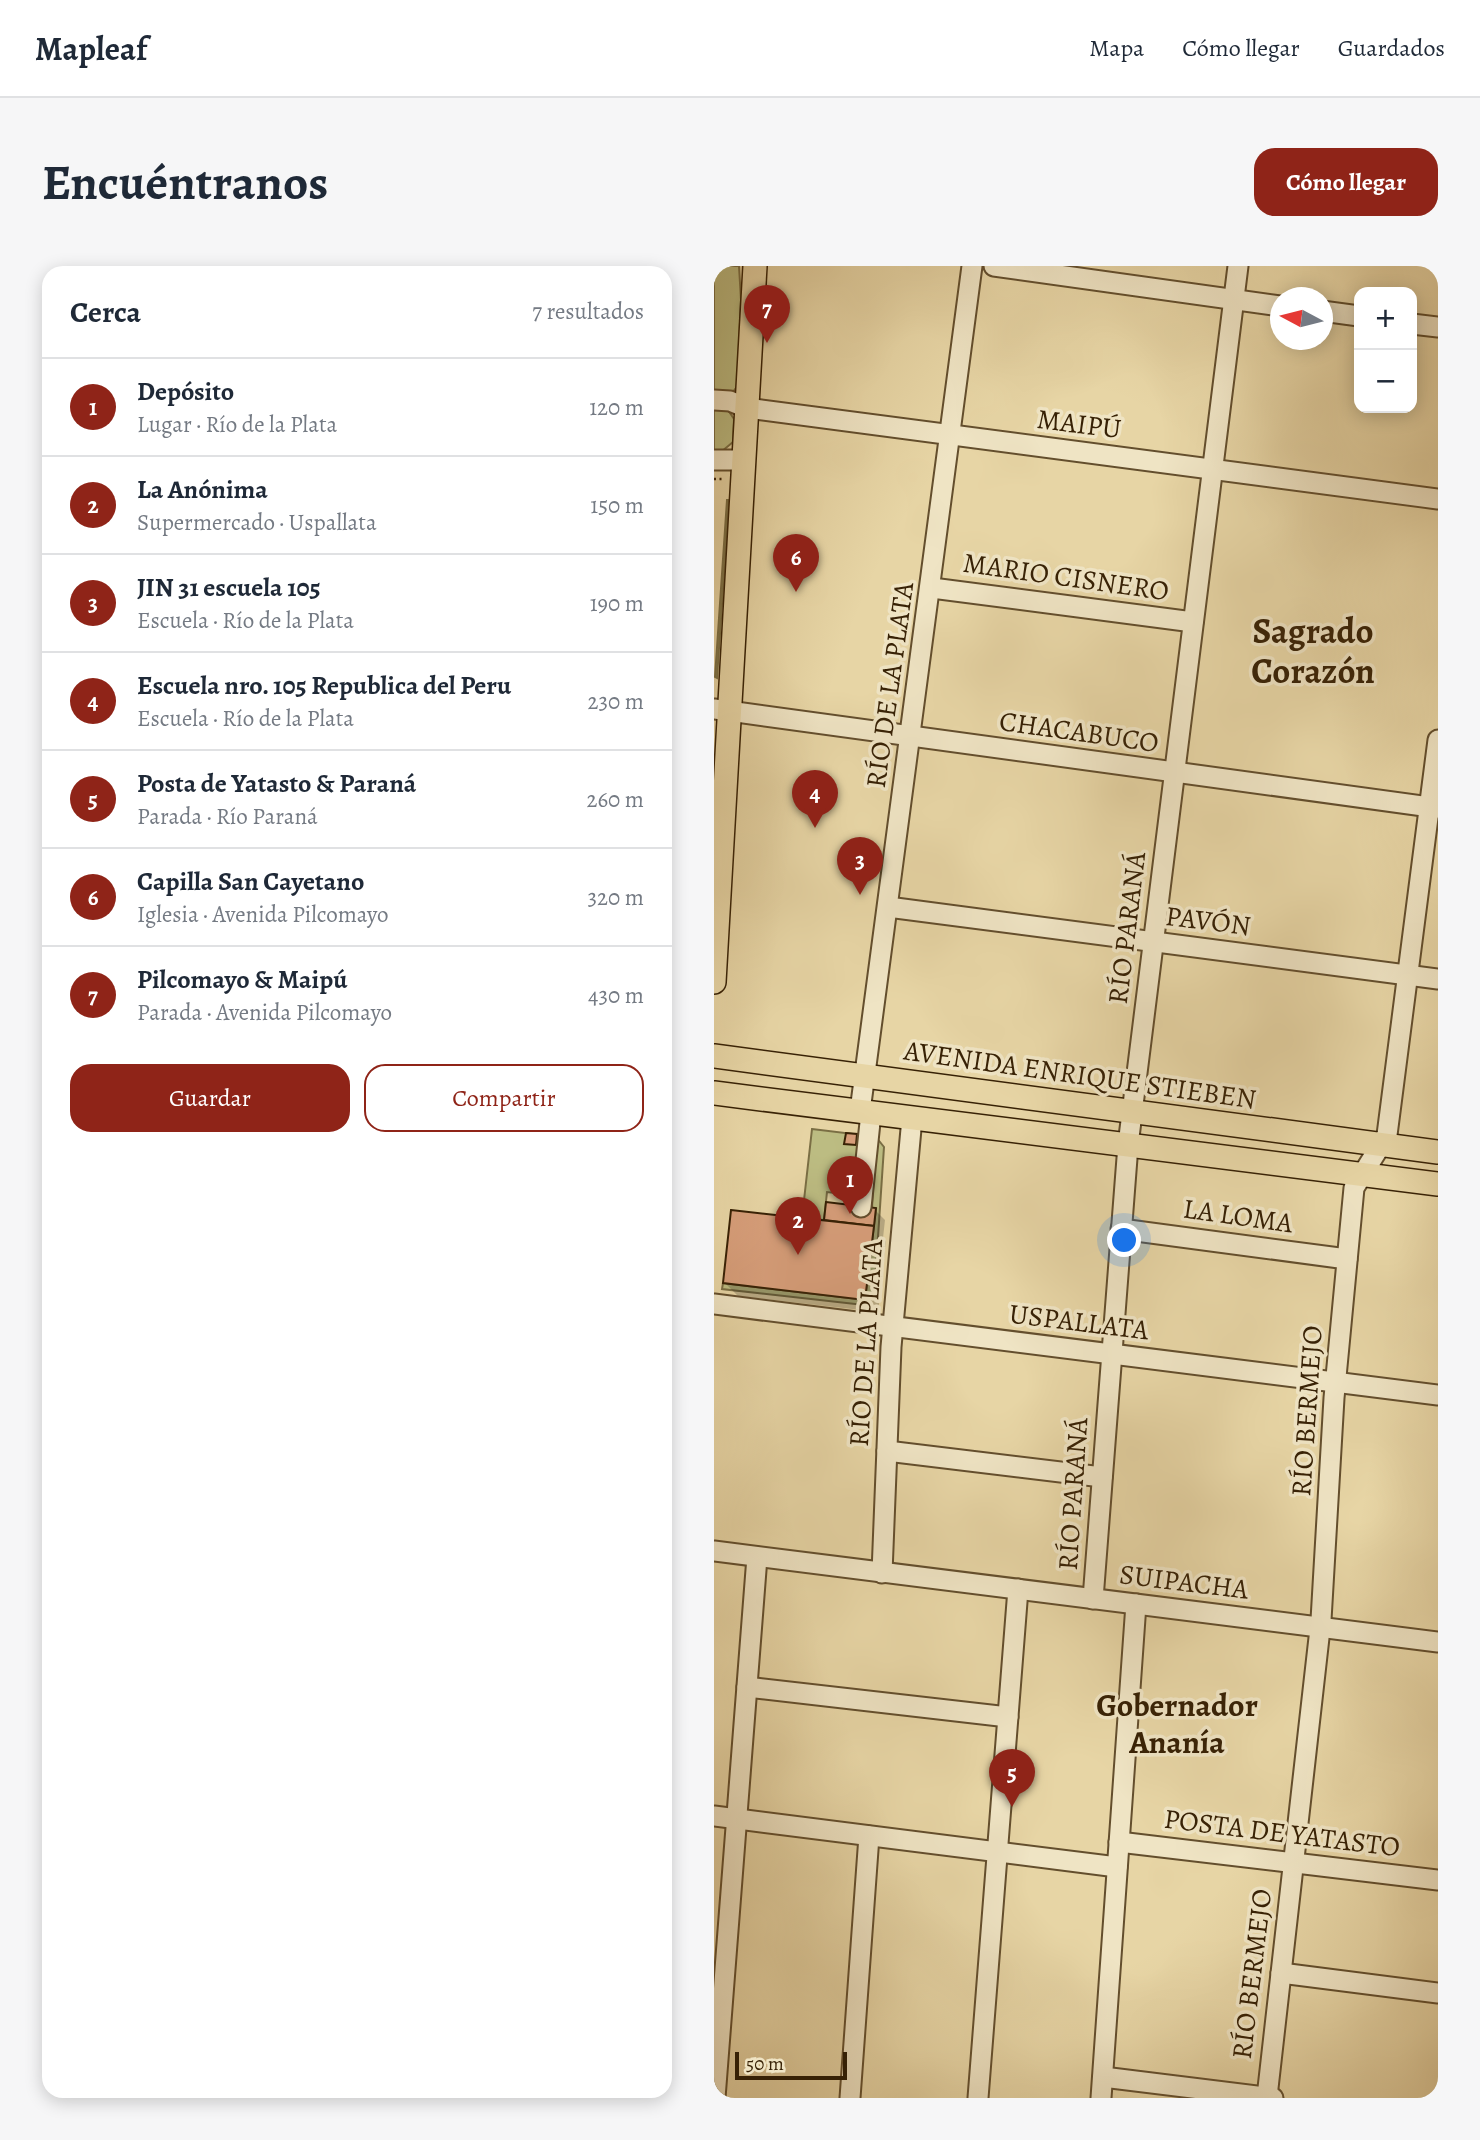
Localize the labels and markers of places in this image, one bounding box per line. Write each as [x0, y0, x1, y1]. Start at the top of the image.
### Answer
pin: 7 [744, 285, 790, 343]
pin: 6 [773, 534, 819, 592]
pin: 4 [792, 770, 838, 828]
pin: 3 [837, 837, 883, 895]
pin: 1 [827, 1156, 873, 1214]
pin: 2 [775, 1197, 821, 1255]
pin: 5 [989, 1749, 1035, 1807]

